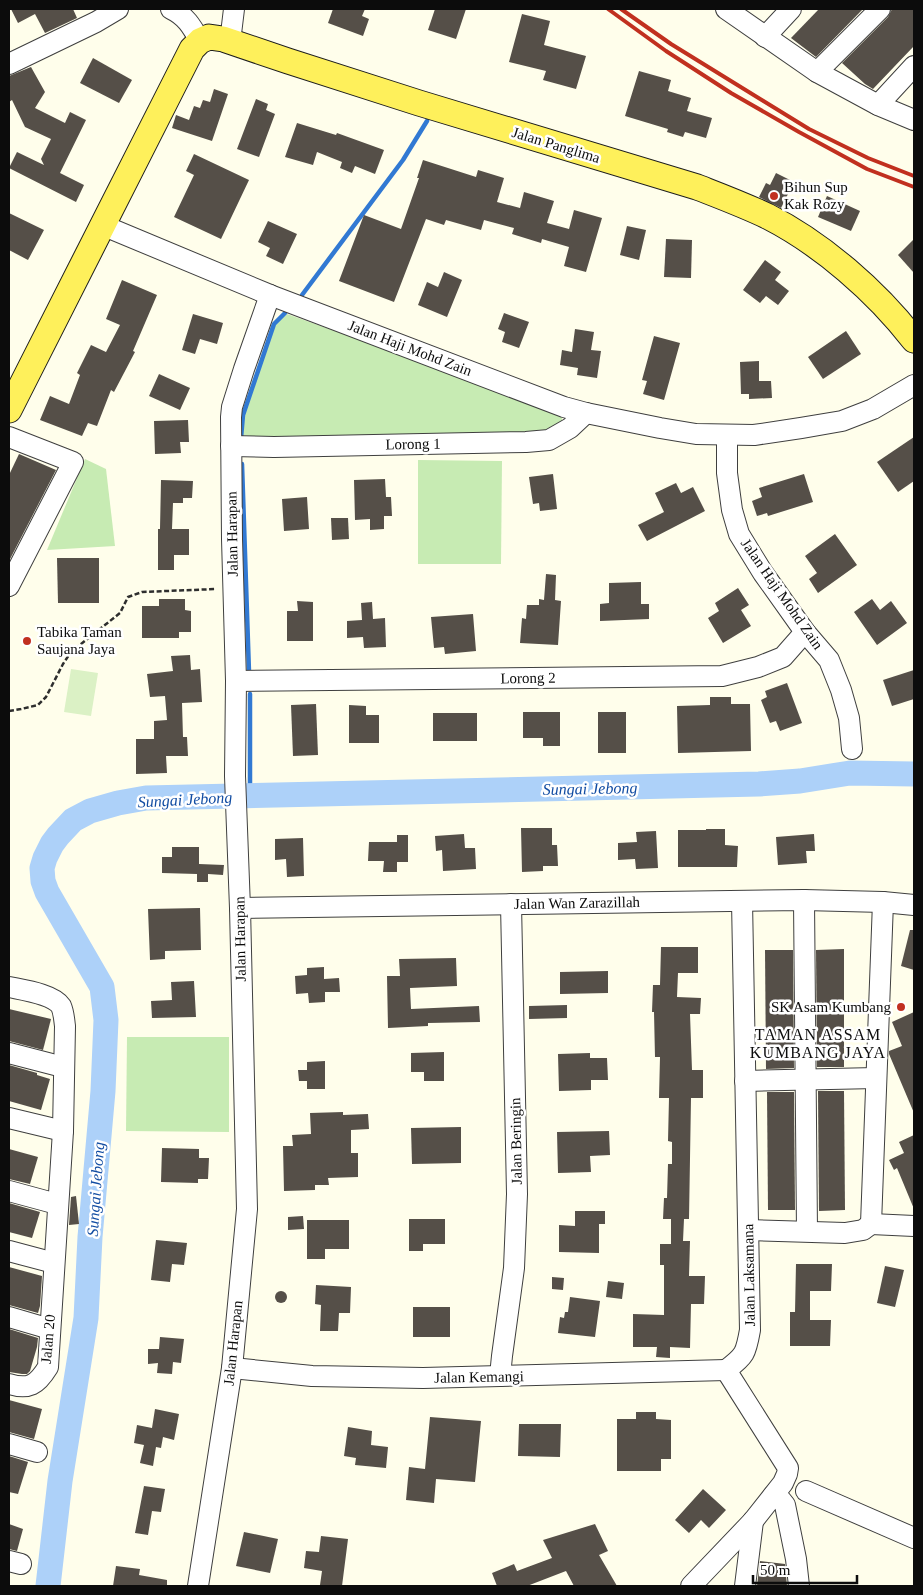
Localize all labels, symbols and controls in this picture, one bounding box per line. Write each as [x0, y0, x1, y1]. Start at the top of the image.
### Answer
street label: Jalan Panglima [510, 124, 602, 166]
place label: Bihun Sup Kak Rozy [784, 179, 848, 212]
marker: Bihun Sup Kak Rozy [768, 190, 780, 202]
street label: Jalan Haji Mohd Zain [346, 317, 475, 379]
street label: Lorong 1 [385, 436, 441, 452]
street label: Jalan Harapan [223, 491, 241, 577]
street label: Jalan Haji Mohd Zain [738, 536, 826, 653]
place label: Tabika Taman Saujana Jaya [37, 624, 122, 657]
marker: Tabika Taman Saujana Jaya [21, 635, 33, 647]
street label: Lorong 2 [500, 670, 556, 686]
water label: Sungai Jebong [543, 779, 637, 799]
water label: Sungai Jebong [137, 789, 233, 811]
street label: Jalan Wan Zarazillah [514, 894, 641, 912]
street label: Jalan Harapan [231, 896, 249, 982]
place label: SK Asam Kumbang [771, 999, 892, 1015]
marker: SK Asam Kumbang [895, 1001, 907, 1013]
district label: TAMAN ASSAM KUMBANG JAYA [750, 1026, 886, 1061]
street label: Jalan Beringin [507, 1097, 525, 1185]
water label: Sungai Jebong [84, 1141, 108, 1237]
street label: Jalan Laksamana [740, 1223, 758, 1327]
street label: Jalan Harapan [221, 1299, 245, 1386]
street label: Jalan 20 [38, 1314, 58, 1364]
street label: Jalan Kemangi [434, 1368, 524, 1386]
scale bar [753, 1552, 857, 1584]
text: 50 m [760, 1562, 791, 1578]

